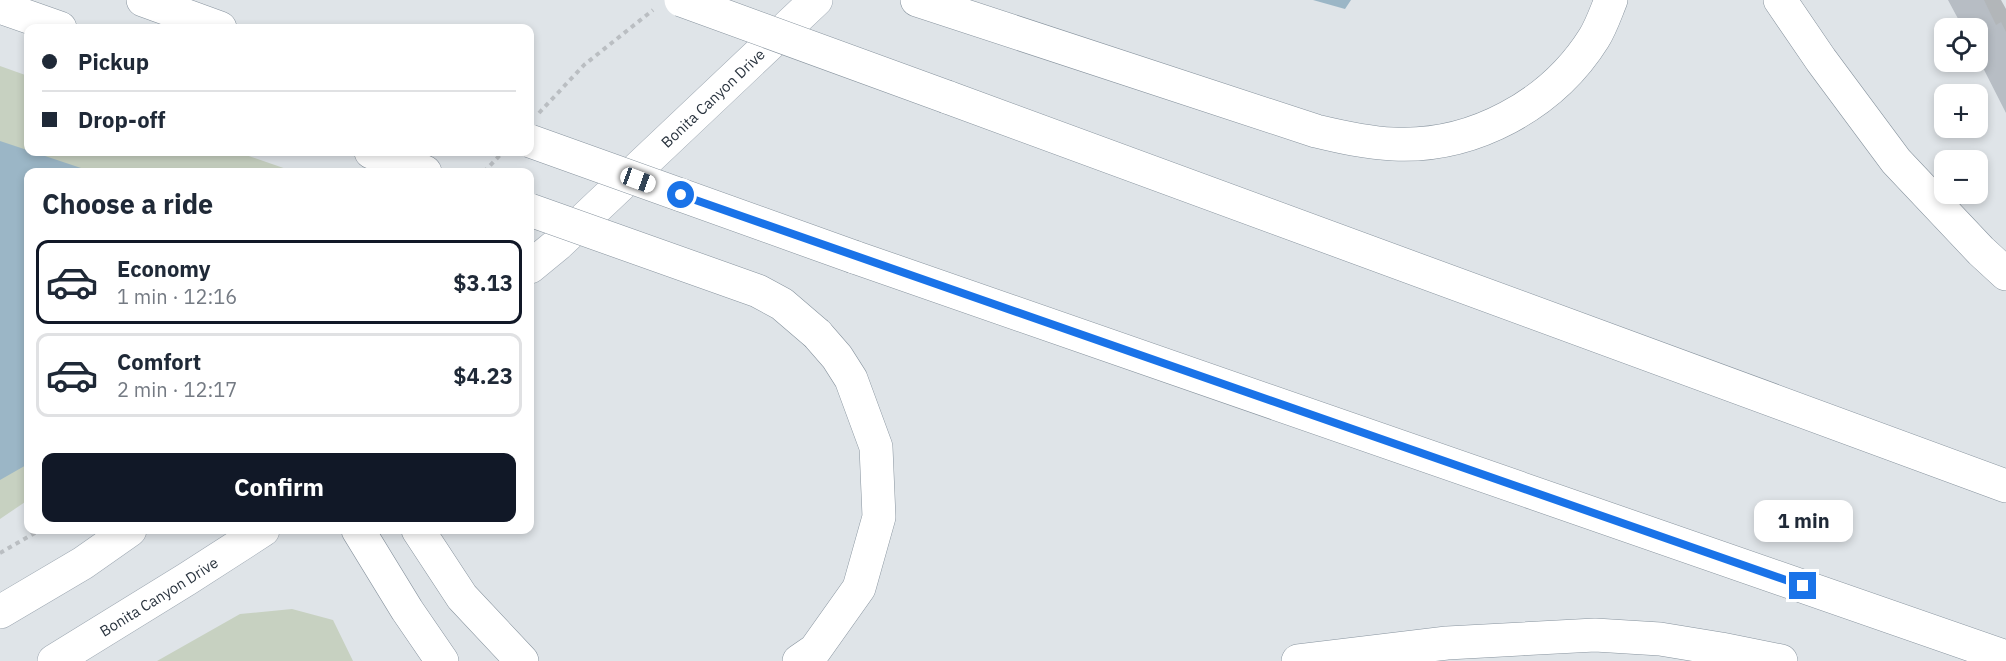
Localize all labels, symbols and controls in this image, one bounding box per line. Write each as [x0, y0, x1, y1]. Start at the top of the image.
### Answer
map controls [1934, 18, 1988, 204]
button: locate [1934, 18, 1988, 72]
street label: Bonita Canyon Drive [657, 44, 768, 151]
text: Pickup [78, 47, 149, 76]
button: + [1934, 84, 1988, 138]
text: Drop-off [78, 105, 165, 134]
button: − [1934, 150, 1988, 204]
car [618, 165, 658, 195]
route start [667, 181, 694, 208]
text: Choose a ride [42, 186, 213, 221]
text: Economy [117, 254, 211, 283]
icon: car [45, 255, 99, 309]
text: $3.13 [453, 268, 513, 297]
text: 1 min · 12:16 [117, 283, 237, 310]
text: Comfort [117, 347, 201, 376]
icon: car [45, 348, 99, 402]
text: $4.23 [453, 361, 513, 390]
text: 2 min · 12:17 [117, 376, 237, 403]
button: Confirm [42, 453, 516, 522]
callout: 1 min [1754, 499, 1852, 541]
text: 1 min [1777, 507, 1830, 534]
street label: Bonita Canyon Drive [96, 552, 221, 640]
route end [1789, 572, 1816, 599]

